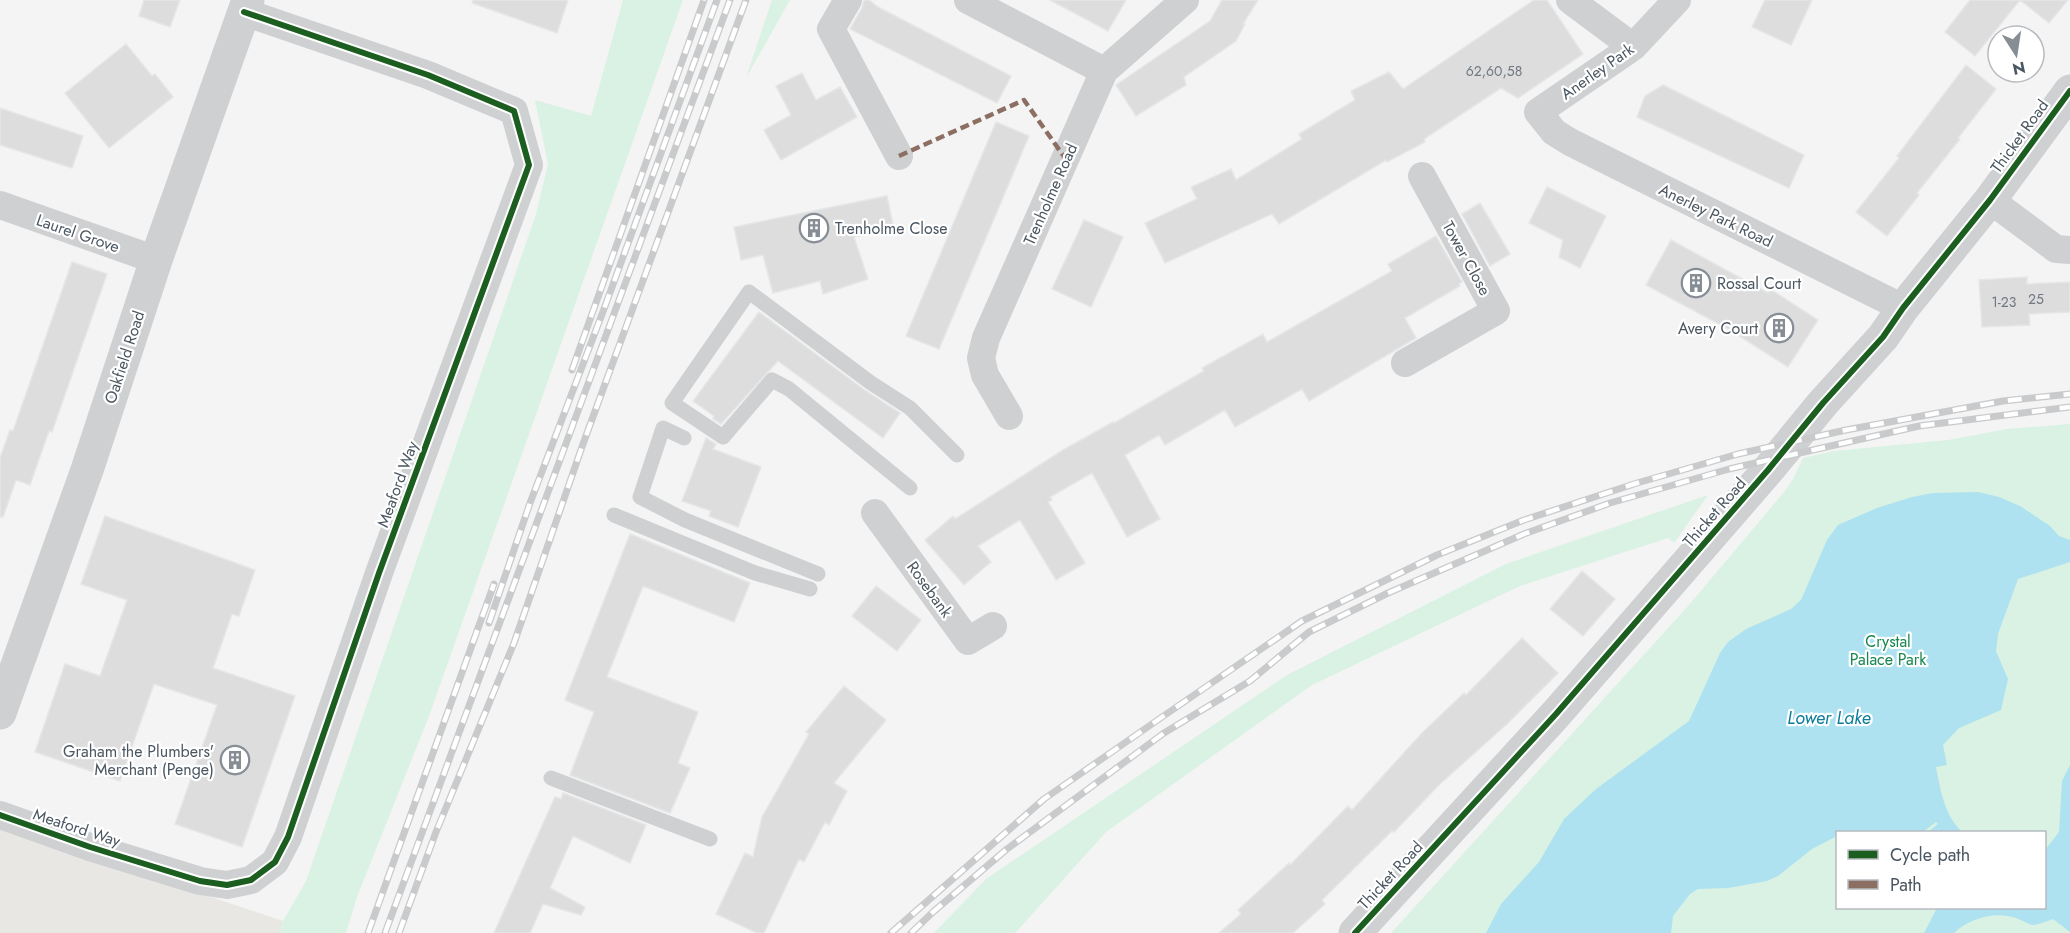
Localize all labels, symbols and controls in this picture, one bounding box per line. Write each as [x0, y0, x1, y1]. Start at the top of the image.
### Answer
north arrow [1986, 24, 2046, 84]
street label: Anerley Park [1556, 37, 1639, 105]
text: N [2010, 56, 2028, 81]
house number: 62,60,58 [1466, 61, 1522, 81]
street label: Thicket Road [1985, 95, 2054, 178]
street label: Trenholme Road [1018, 140, 1083, 249]
street label: Anerley Park Road [1655, 178, 1777, 253]
street label: Laurel Grove [33, 209, 122, 258]
building icon: Trenholme Close [798, 212, 830, 244]
place label: Trenholme Close [835, 217, 947, 240]
street label: Tower Close [1437, 217, 1496, 299]
building icon: Rossal Court [1680, 267, 1712, 299]
place label: Rossal Court [1717, 272, 1801, 295]
house number: 25 [2028, 289, 2044, 309]
house number: 1-23 [1992, 292, 2017, 312]
street label: Oakfield Road [99, 308, 150, 407]
building icon: Avery Court [1763, 312, 1795, 344]
place label: Avery Court [1678, 317, 1758, 340]
street label: Meaford Way [371, 437, 424, 531]
street label: Thicket Road [1678, 472, 1751, 552]
street label: Rosebank [901, 556, 958, 623]
park label: Crystal Palace Park [1850, 630, 1927, 671]
water label: Lower Lake [1787, 705, 1871, 731]
place label: Graham the Plumbers' Merchant (Penge) [63, 740, 214, 781]
building icon: Graham the Plumbers' Merchant (Penge) [219, 744, 251, 776]
street label: Meaford Way [30, 803, 124, 853]
legend [1836, 831, 2046, 909]
street label: Thicket Road [1353, 836, 1428, 915]
text: Cycle path [1890, 842, 1970, 868]
text: Path [1890, 872, 1922, 898]

